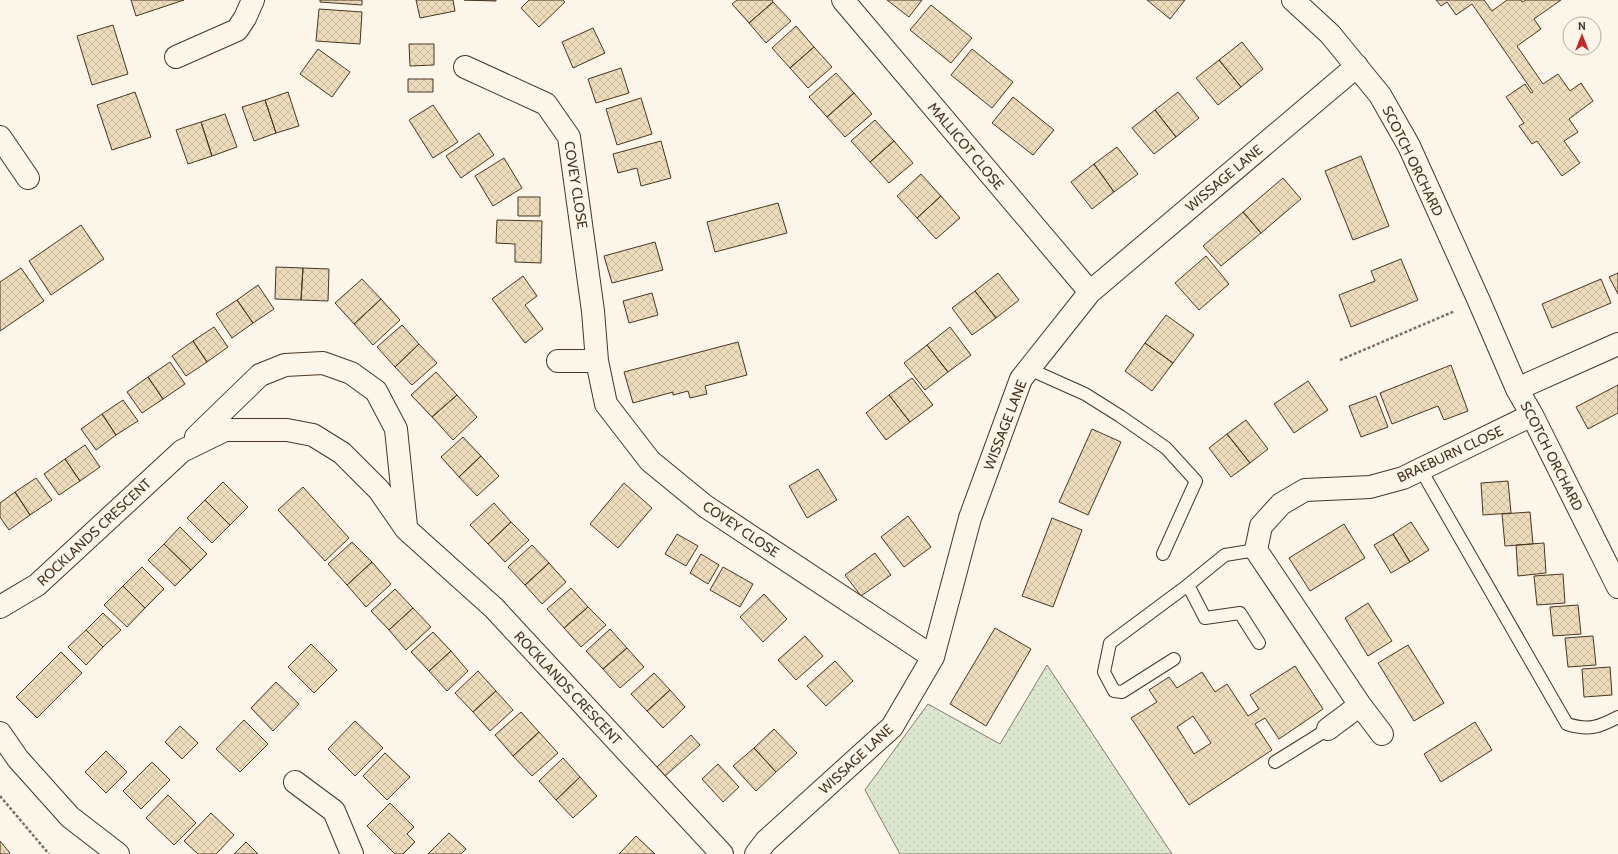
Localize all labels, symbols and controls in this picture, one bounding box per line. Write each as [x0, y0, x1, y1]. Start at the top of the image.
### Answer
north arrow [1562, 16, 1602, 56]
text: N [1578, 19, 1586, 33]
street label: MALLICOT CLOSE [924, 98, 1008, 194]
street label: SCOTCH ORCHARD [1378, 103, 1448, 219]
street label: COVEY CLOSE [560, 140, 592, 230]
street label: WISSAGE LANE [1182, 140, 1266, 215]
street label: WISSAGE LANE [980, 377, 1031, 473]
street label: SCOTCH ORCHARD [1517, 398, 1587, 514]
street label: BRAEBURN CLOSE [1394, 421, 1506, 486]
street label: ROCKLANDS CRESCENT [33, 474, 155, 590]
street label: COVEY CLOSE [699, 497, 783, 561]
street label: ROCKLANDS CRESCENT [510, 627, 626, 749]
street label: WISSAGE LANE [815, 720, 897, 798]

